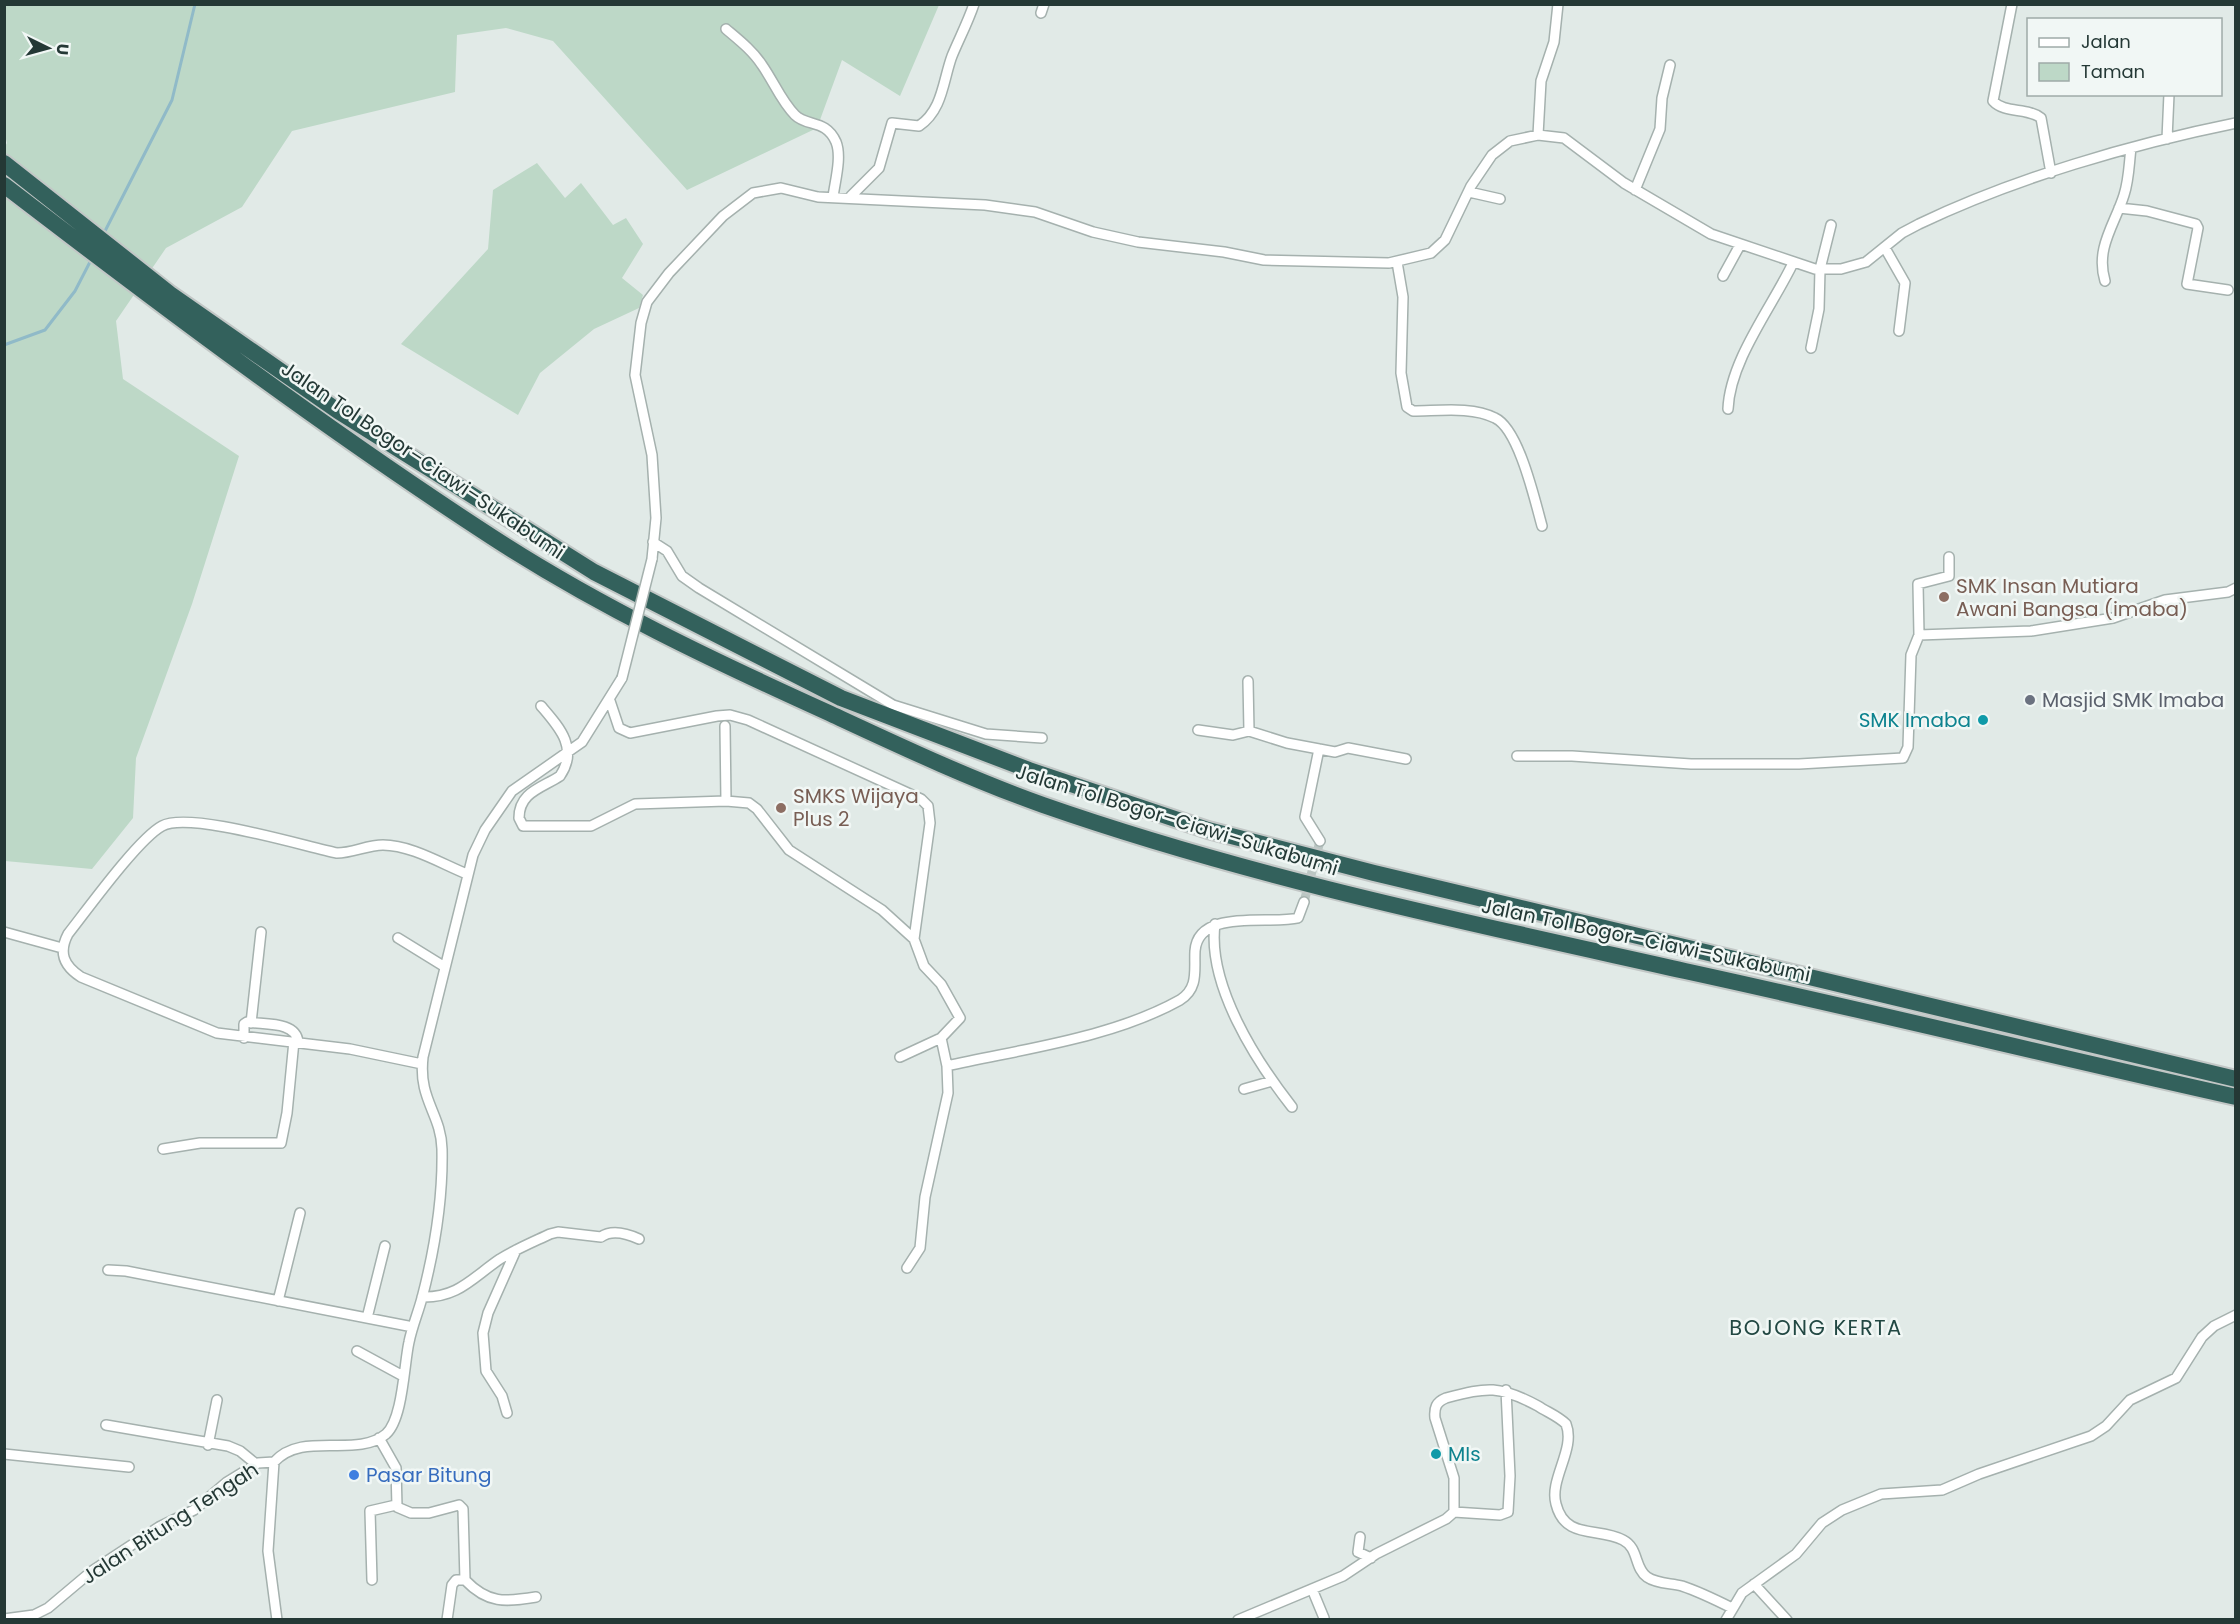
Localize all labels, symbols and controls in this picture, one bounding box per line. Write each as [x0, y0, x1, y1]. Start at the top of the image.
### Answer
north arrow [18, 18, 78, 78]
legend [2027, 18, 2222, 96]
text: Jalan [2081, 29, 2131, 54]
text: U [50, 43, 74, 56]
text: Taman [2081, 59, 2145, 84]
street label: Jalan Tol Bogor–Ciawi–Sukabumi [276, 354, 570, 566]
place label: SMK Insan Mutiara Awani Bangsa (imaba) [1956, 572, 2188, 623]
marker: SMK Insan Mutiara Awani Bangsa (imaba) [1937, 590, 1951, 604]
place label: Masjid SMK Imaba [2042, 686, 2224, 714]
marker: Masjid SMK Imaba [2023, 693, 2037, 707]
place label: SMK Imaba [1859, 706, 1971, 734]
marker: SMK Imaba [1976, 713, 1990, 727]
street label: Jalan Tol Bogor–Ciawi–Sukabumi [1012, 758, 1342, 882]
place label: SMKS Wijaya Plus 2 [793, 782, 919, 833]
marker: SMKS Wijaya Plus 2 [774, 801, 788, 815]
street label: Jalan Tol Bogor–Ciawi–Sukabumi [1479, 891, 1813, 989]
district label: BOJONG KERTA [1729, 1313, 1903, 1342]
place label: MIs [1448, 1440, 1481, 1468]
marker: MIs [1429, 1447, 1443, 1461]
street label: Jalan Bitung Tengah [76, 1455, 264, 1591]
place label: Pasar Bitung [366, 1461, 491, 1489]
marker: Pasar Bitung [347, 1468, 361, 1482]

